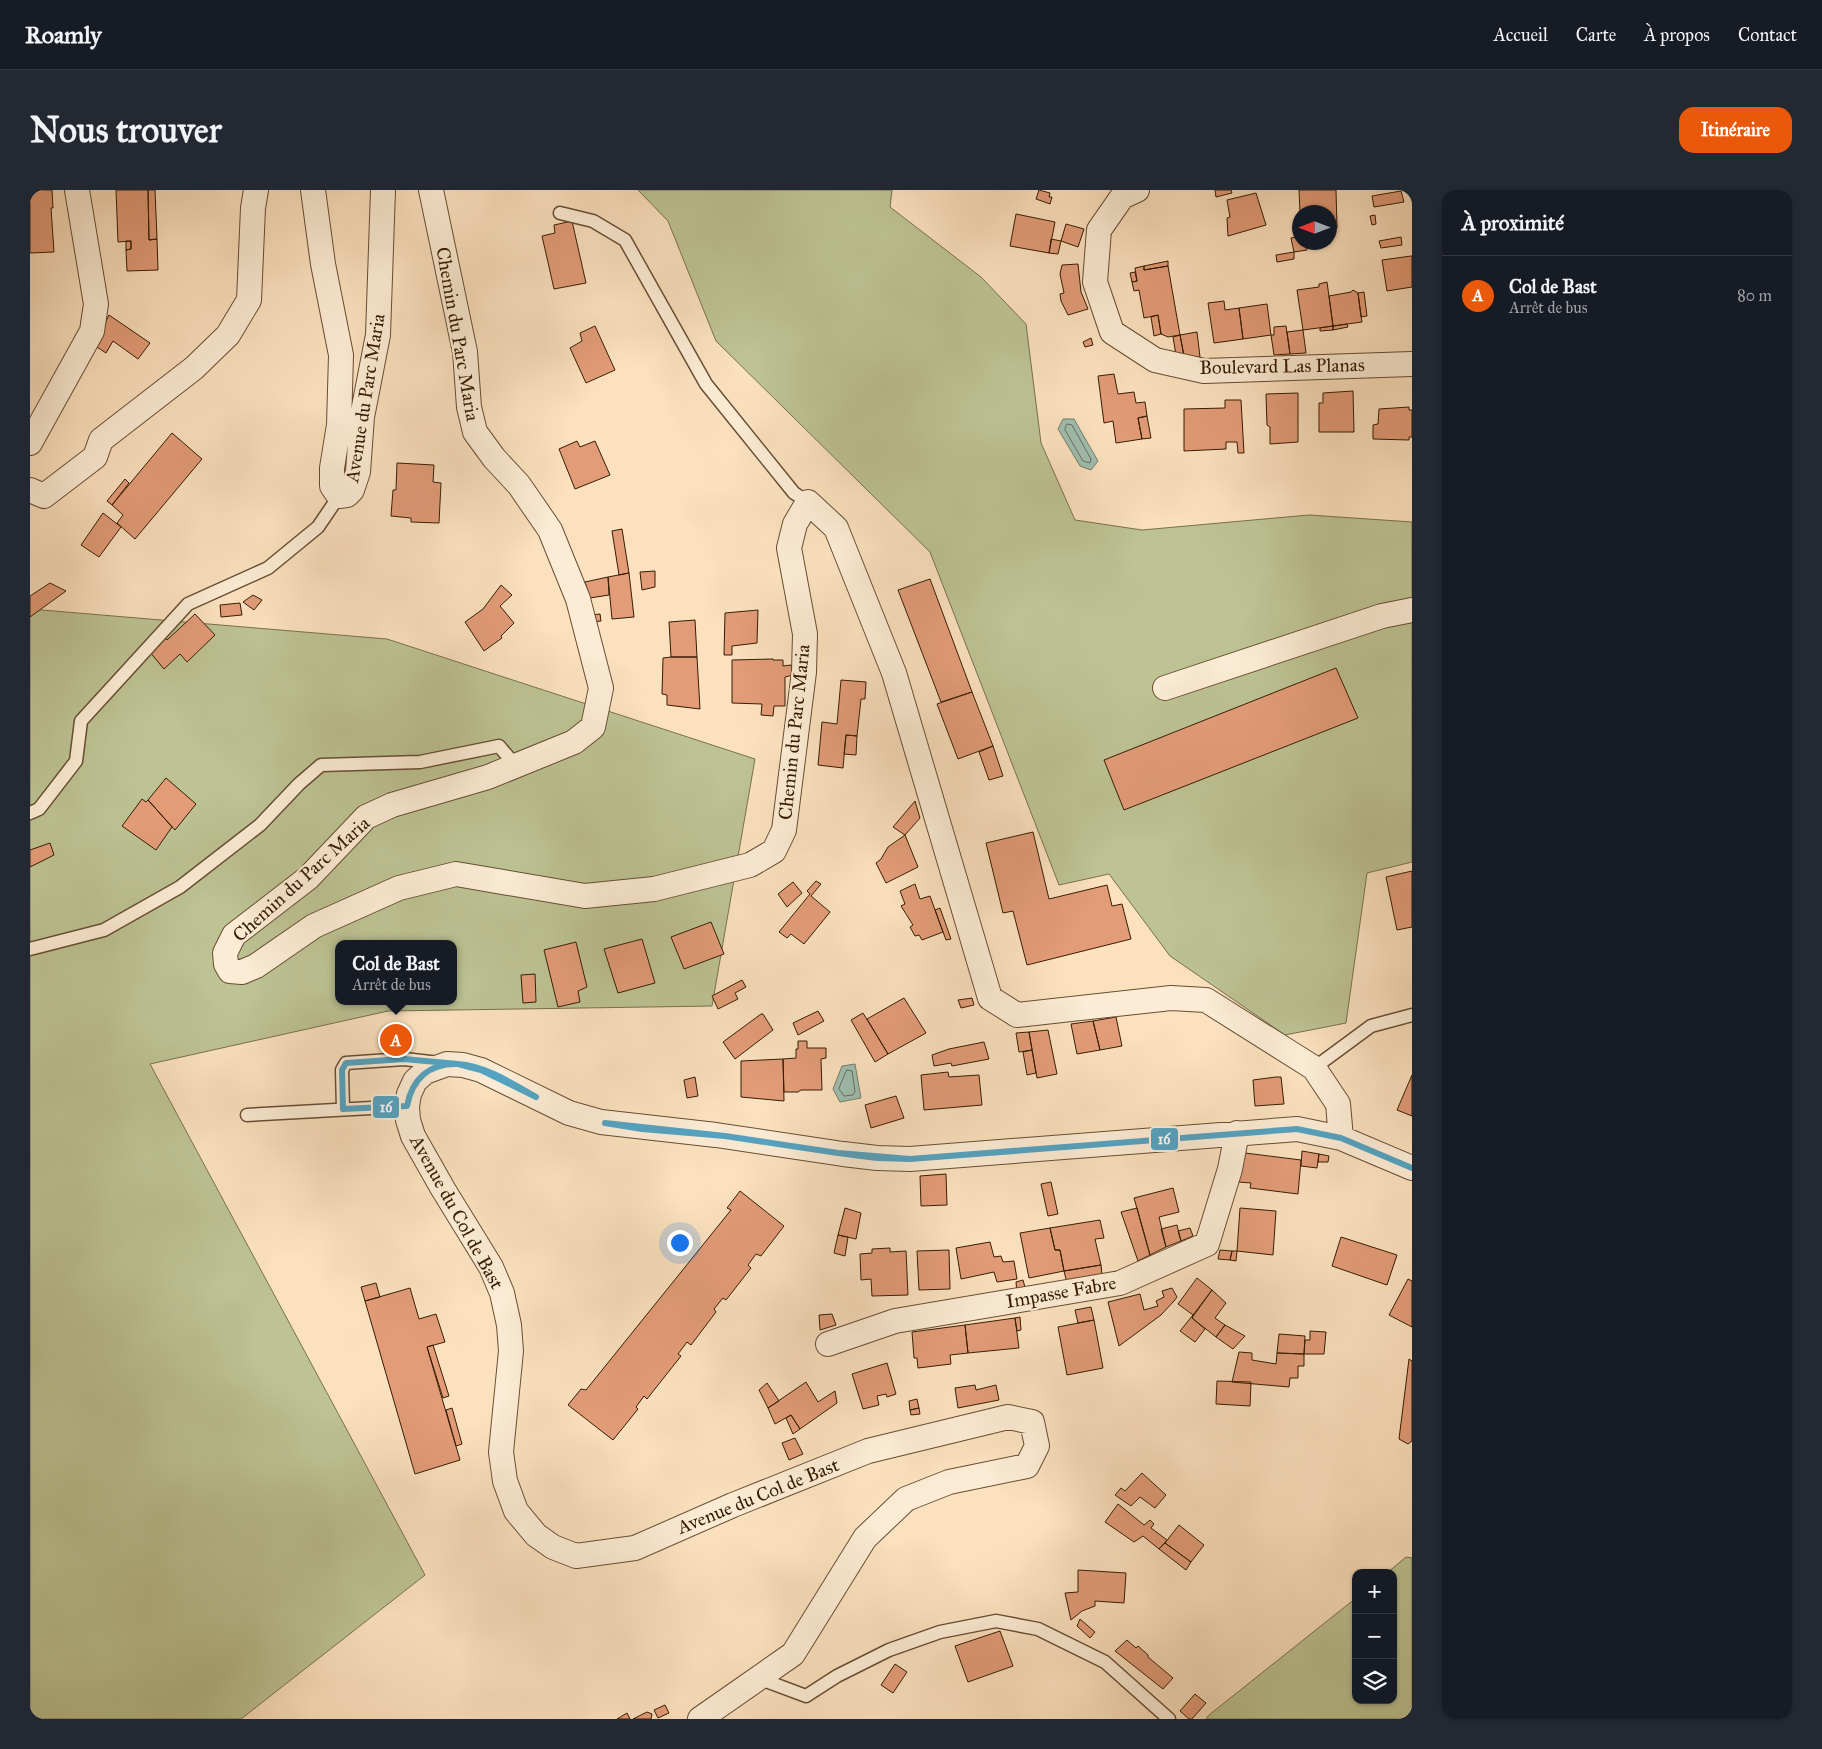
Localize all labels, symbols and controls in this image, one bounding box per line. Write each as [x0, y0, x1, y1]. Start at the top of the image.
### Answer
text: Roamly [25, 20, 102, 50]
text: Accueil [1494, 24, 1548, 46]
text: Carte [1576, 24, 1616, 46]
text: À propos [1644, 24, 1710, 46]
text: Contact [1738, 24, 1797, 46]
button: Itinéraire [1679, 107, 1792, 153]
text: Nous trouver [30, 109, 222, 152]
north arrow [1292, 205, 1337, 250]
text: À proximité [1462, 210, 1564, 236]
street label: Chemin du Parc Maria [431, 245, 485, 424]
text: Col de Bast [1509, 275, 1597, 298]
text: A [1473, 286, 1483, 305]
text: 80 m [1737, 286, 1772, 305]
text: Arrêt de bus [1509, 298, 1588, 317]
street label: Avenue du Parc Maria [340, 311, 390, 485]
street label: Boulevard Las Planas [1199, 353, 1365, 379]
street label: Chemin du Parc Maria [773, 642, 815, 821]
street label: Chemin du Parc Maria [228, 811, 375, 947]
popup [335, 940, 457, 1005]
text: Col de Bast [352, 952, 440, 975]
text: Arrêt de bus [352, 975, 431, 994]
pin: A [380, 1021, 412, 1059]
line badge: 16 [372, 1095, 400, 1119]
text: 16 [380, 1099, 393, 1116]
line badge: 16 [1150, 1127, 1179, 1151]
street label: Avenue du Col de Bast [405, 1130, 509, 1293]
text: 16 [1158, 1131, 1171, 1148]
your location [667, 1230, 693, 1256]
street label: Impasse Fabre [1004, 1271, 1118, 1313]
street label: Avenue du Col de Bast [673, 1453, 843, 1539]
map controls [1352, 1569, 1397, 1704]
button: + [1352, 1569, 1397, 1614]
button: − [1352, 1614, 1397, 1659]
button: layers [1352, 1659, 1397, 1704]

